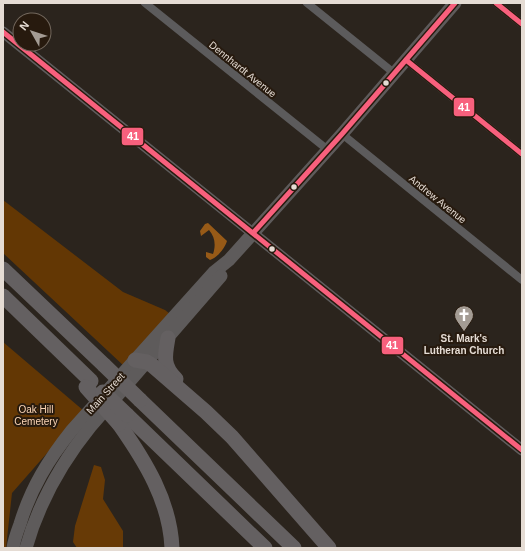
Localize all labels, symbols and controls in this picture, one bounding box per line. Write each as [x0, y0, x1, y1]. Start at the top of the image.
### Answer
north arrow [12, 12, 52, 52]
text: N [17, 19, 31, 33]
street label: Dennhardt Avenue [207, 39, 279, 100]
unlabelled marker [381, 78, 391, 88]
line badge: 41 [453, 97, 475, 117]
text: 41 [458, 101, 470, 113]
line badge: 41 [121, 127, 144, 146]
text: 41 [127, 130, 139, 142]
street label: Andrew Avenue [407, 173, 469, 226]
unlabelled marker [289, 182, 299, 192]
unlabelled marker [267, 244, 277, 254]
church icon: St. Mark's Lutheran Church [453, 304, 475, 332]
place label: St. Mark's Lutheran Church [424, 333, 504, 356]
line badge: 41 [381, 336, 404, 355]
text: 41 [386, 339, 398, 351]
street label: Main Street [84, 370, 127, 416]
park label: Oak Hill Cemetery [14, 404, 58, 427]

